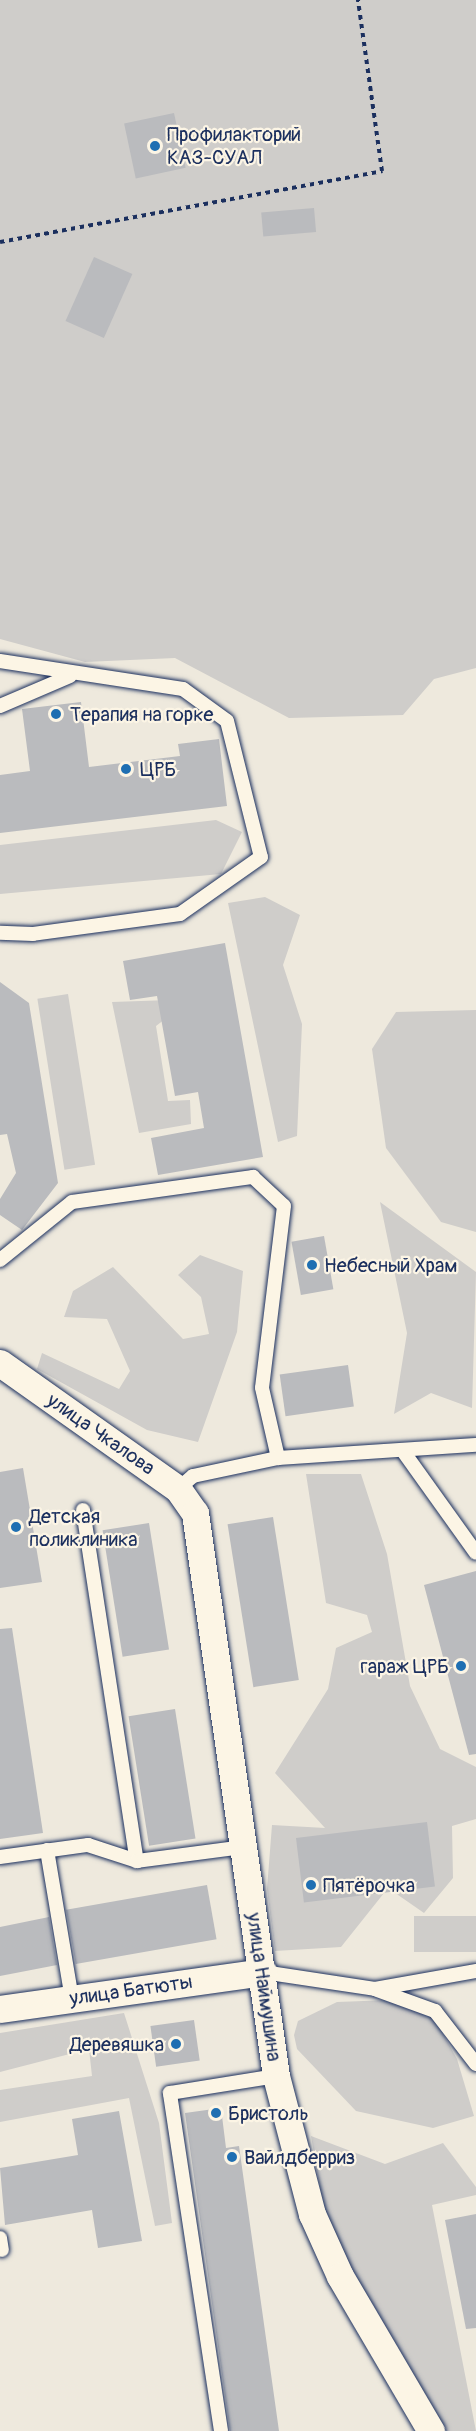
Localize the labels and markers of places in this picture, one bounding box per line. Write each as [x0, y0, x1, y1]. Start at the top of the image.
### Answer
place label: Профилакторий КАЗ-СУАЛ [167, 122, 301, 169]
marker: Профилакторий КАЗ-СУАЛ [148, 139, 162, 153]
place label: Терапия на горке [70, 702, 213, 726]
marker: Терапия на горке [47, 705, 65, 723]
place label: ЦРБ [140, 757, 176, 781]
marker: ЦРБ [117, 760, 135, 778]
place label: Небесный Храм [324, 1253, 457, 1277]
marker: Небесный Храм [305, 1258, 319, 1272]
place label: Детская поликлиника [29, 1504, 138, 1551]
marker: Детская поликлиника [7, 1518, 25, 1536]
place label: гараж ЦРБ [361, 1654, 449, 1678]
marker: гараж ЦРБ [454, 1659, 468, 1673]
place label: Пятёрочка [323, 1873, 415, 1897]
marker: Пятёрочка [304, 1878, 318, 1892]
place label: Деревяшка [70, 2032, 164, 2056]
marker: Деревяшка [169, 2037, 183, 2051]
place label: Бристоль [228, 2101, 309, 2125]
marker: Бристоль [209, 2106, 223, 2120]
place label: Вайлдберриз [244, 2145, 355, 2169]
marker: Вайлдберриз [225, 2150, 239, 2164]

